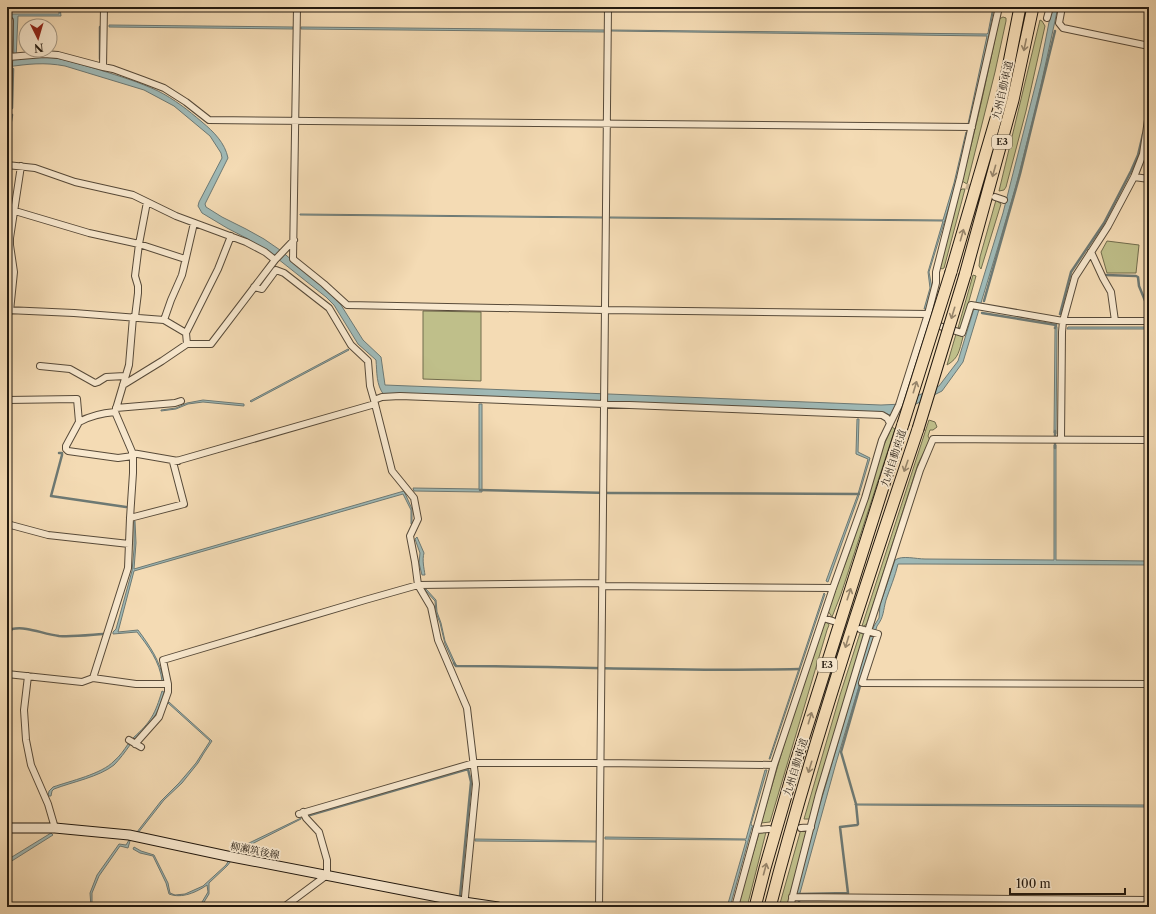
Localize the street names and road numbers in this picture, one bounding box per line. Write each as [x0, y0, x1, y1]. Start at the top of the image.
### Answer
street label: 九州自動車道 [989, 59, 1016, 121]
road number: E3 [992, 135, 1012, 149]
street label: 九州自動車道 [878, 428, 909, 489]
road number: E3 [817, 658, 837, 672]
street label: 九州自動車道 [780, 737, 810, 798]
street label: 柳瀬筑後線 [229, 839, 281, 862]

